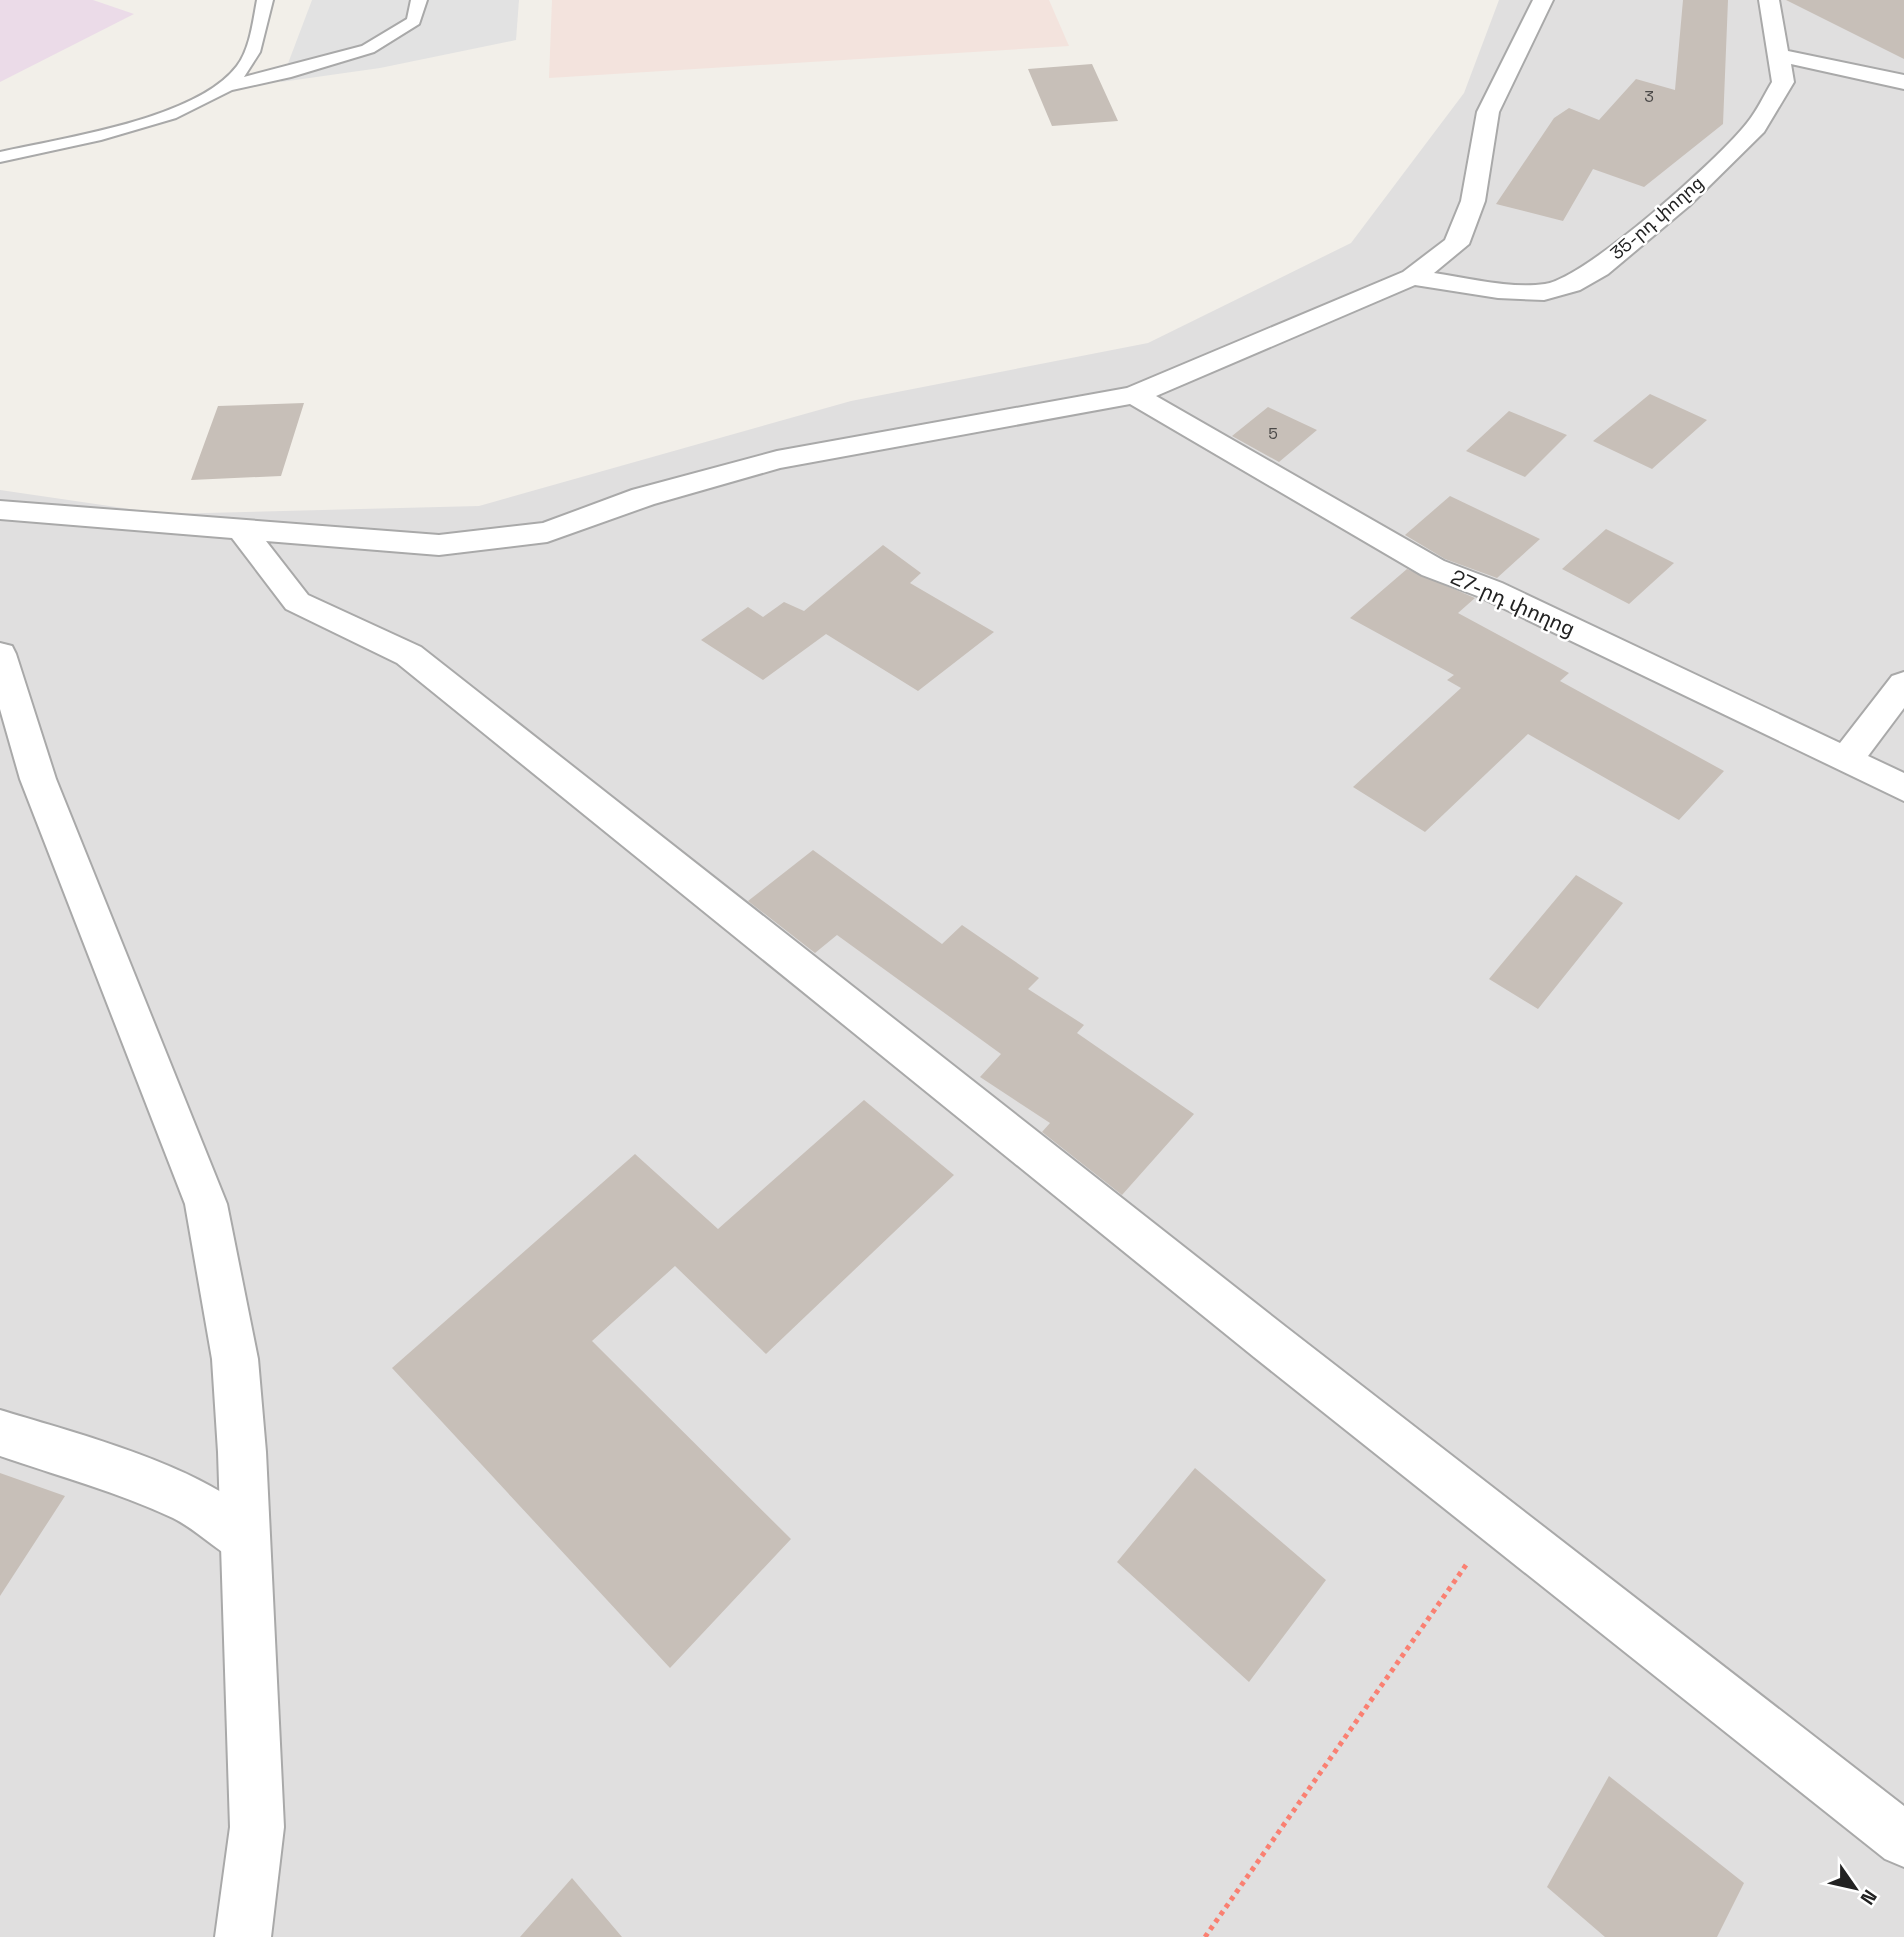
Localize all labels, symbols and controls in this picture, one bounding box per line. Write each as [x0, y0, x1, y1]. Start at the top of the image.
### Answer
house number: 3 [1644, 86, 1654, 107]
street label: 35-րդ փողոց [1605, 171, 1708, 264]
house number: 5 [1268, 423, 1278, 444]
street label: 27-րդ փողոց [1447, 563, 1580, 642]
north arrow [1820, 1853, 1890, 1923]
text: N [1855, 1885, 1883, 1909]

